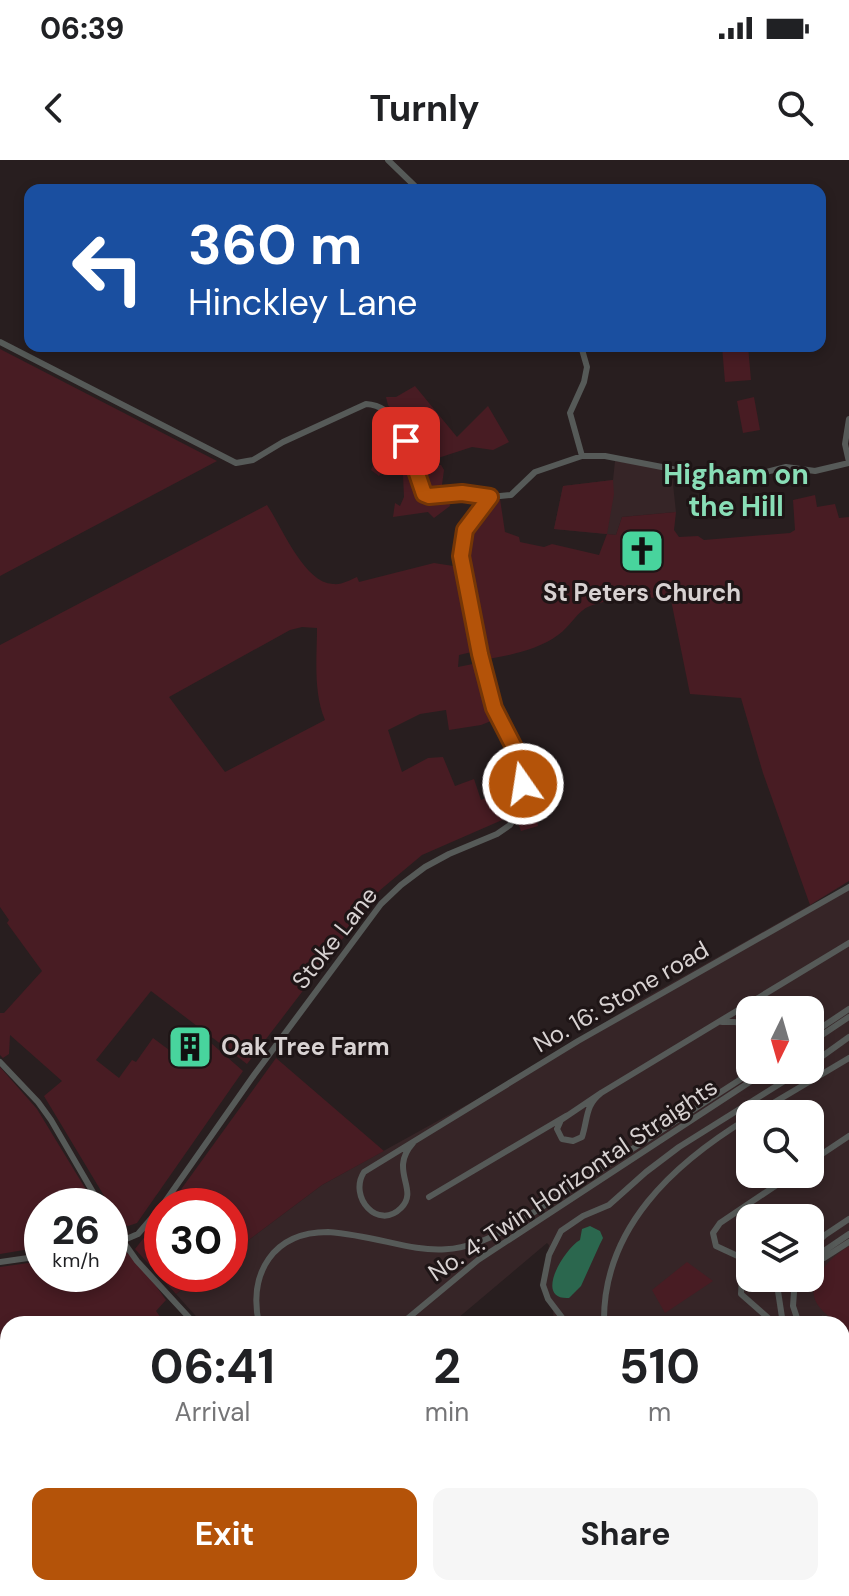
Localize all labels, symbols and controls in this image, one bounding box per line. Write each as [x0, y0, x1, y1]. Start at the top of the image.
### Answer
text: 06:39 [40, 9, 124, 48]
text: Turnly [369, 85, 480, 132]
icon: back [32, 86, 76, 130]
icon: search [773, 86, 817, 130]
text: 360 m [188, 208, 363, 281]
icon: left [56, 216, 160, 320]
text: Hinckley Lane [188, 279, 418, 326]
pin [372, 407, 440, 475]
icon: arrive [384, 419, 428, 463]
district label: Higham on the Hill [663, 456, 809, 525]
church icon: St Peters Church [618, 527, 666, 575]
place label: St Peters Church [543, 577, 741, 608]
position arrow [481, 742, 565, 826]
street label: Stoke Lane [285, 880, 384, 995]
street label: No. 16: Stone road [527, 934, 714, 1059]
north arrow [736, 996, 824, 1084]
map controls [736, 996, 824, 1292]
building icon: Oak Tree Farm [166, 1023, 214, 1071]
place label: Oak Tree Farm [221, 1031, 390, 1062]
street label: No. 4: Twin Horizontal Straights [422, 1071, 723, 1288]
button: search [736, 1100, 824, 1188]
speed limit sign: 30 [144, 1188, 248, 1292]
text: 26 [52, 1204, 100, 1256]
button: layers [736, 1204, 824, 1292]
text: km/h [52, 1247, 100, 1273]
text: 06:41 [150, 1335, 275, 1398]
text: 2 [433, 1335, 461, 1398]
text: 510 [619, 1335, 700, 1398]
text: Arrival [175, 1395, 250, 1429]
text: min [425, 1395, 469, 1429]
text: m [648, 1395, 671, 1429]
button: Exit [32, 1488, 417, 1580]
button: Share [433, 1488, 818, 1580]

